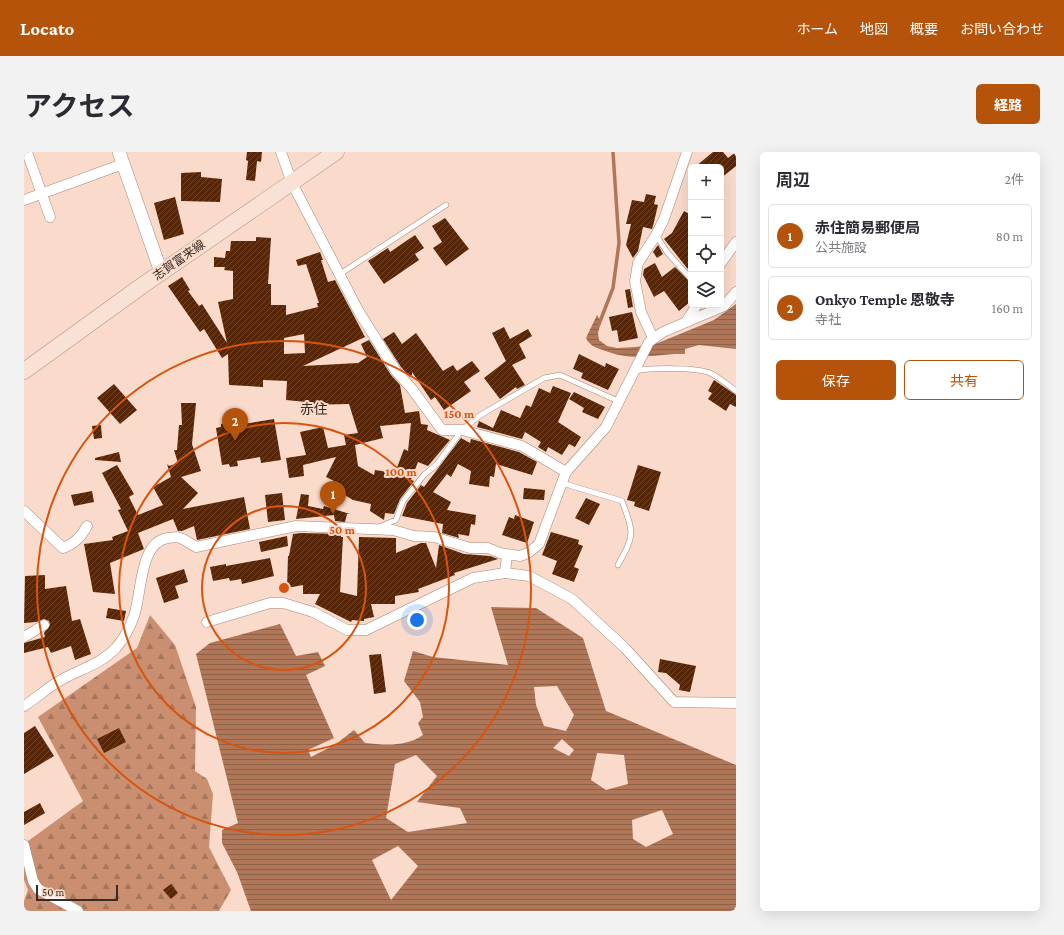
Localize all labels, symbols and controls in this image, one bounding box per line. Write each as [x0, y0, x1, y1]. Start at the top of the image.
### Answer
text: Locato [20, 18, 74, 39]
text: ホーム [796, 21, 838, 37]
text: 地図 [860, 21, 888, 37]
text: 概要 [910, 21, 938, 37]
text: お問い合わせ [960, 21, 1044, 37]
button: 経路 [976, 84, 1040, 124]
text: アクセス [24, 91, 135, 122]
map controls [688, 164, 724, 308]
button: + [688, 164, 724, 200]
text: 周辺 [776, 171, 810, 190]
text: 2件 [1005, 172, 1024, 187]
button: − [688, 200, 724, 236]
text: 赤住簡易郵便局 [815, 220, 920, 236]
text: 1 [788, 229, 792, 244]
text: 80 m [996, 229, 1023, 244]
button: locate [688, 236, 724, 272]
street label: 志賀富来線 [150, 237, 208, 283]
text: 公共施設 [815, 240, 867, 255]
button: layers [688, 272, 724, 308]
text: Onkyo Temple 恩敬寺 [815, 292, 955, 308]
text: 2 [787, 301, 793, 316]
text: 160 m [992, 301, 1023, 316]
text: 寺社 [815, 312, 841, 327]
button: 保存 [776, 360, 896, 400]
button: 共有 [904, 360, 1024, 400]
district label: 赤住 [300, 401, 328, 417]
text: 150 m [444, 407, 475, 421]
pin: 2 [222, 408, 248, 441]
text: 100 m [385, 465, 418, 479]
pin: 1 [320, 481, 346, 514]
text: 50 m [329, 523, 356, 537]
centre of rings [277, 581, 291, 595]
your location [407, 610, 427, 630]
scale bar [36, 883, 118, 902]
text: 50 m [42, 886, 64, 898]

